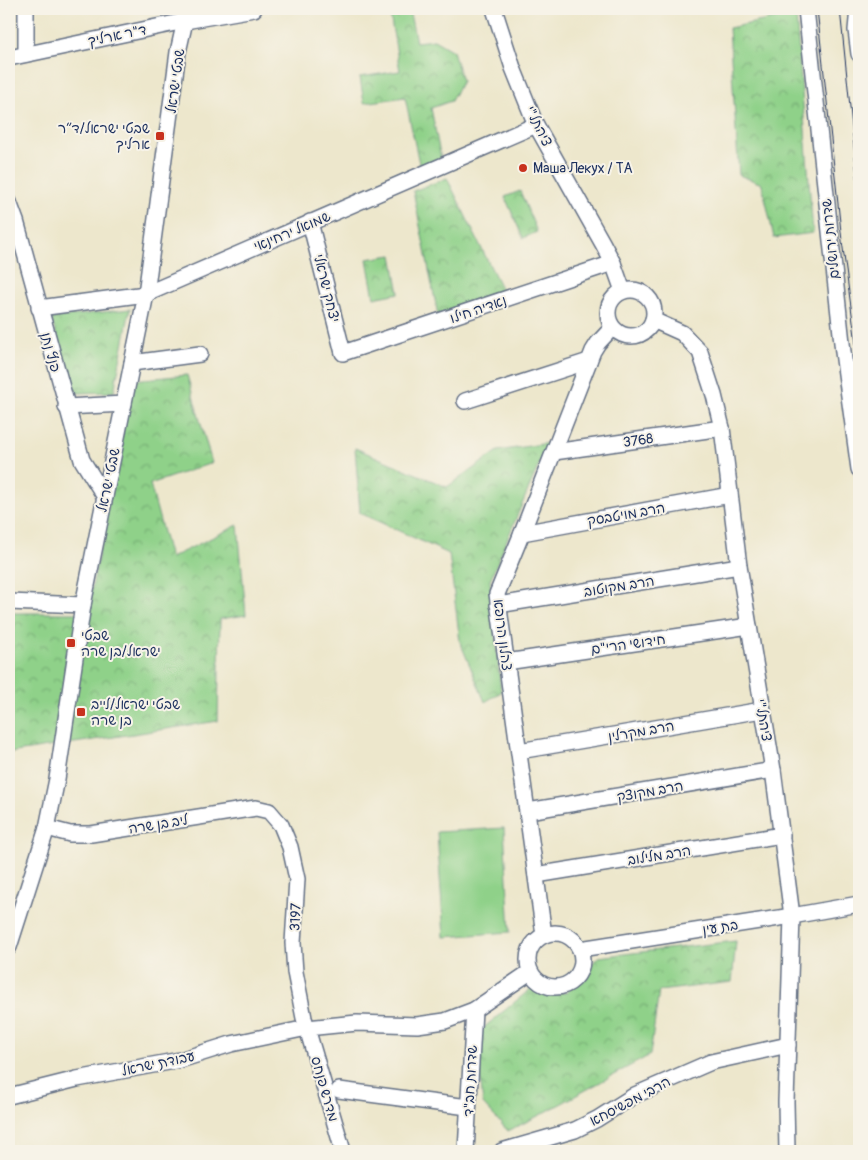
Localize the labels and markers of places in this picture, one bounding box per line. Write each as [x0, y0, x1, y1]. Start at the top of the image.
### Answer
place label: שבטי ישראל/ד״ר ארליך [58, 120, 150, 153]
marker: שבטי ישראל/ד״ר ארליך [154, 130, 166, 142]
place label: Маша Лекух / ТА [533, 160, 633, 177]
marker: Маша Лекух / ТА [517, 162, 529, 174]
place label: שבטי ישראל/בן שרה [81, 627, 161, 660]
marker: שבטי ישראל/בן שרה [65, 637, 77, 649]
place label: שבטי ישראל/לייב בן שרה [91, 696, 180, 729]
marker: שבטי ישראל/לייב בן שרה [75, 706, 87, 718]

